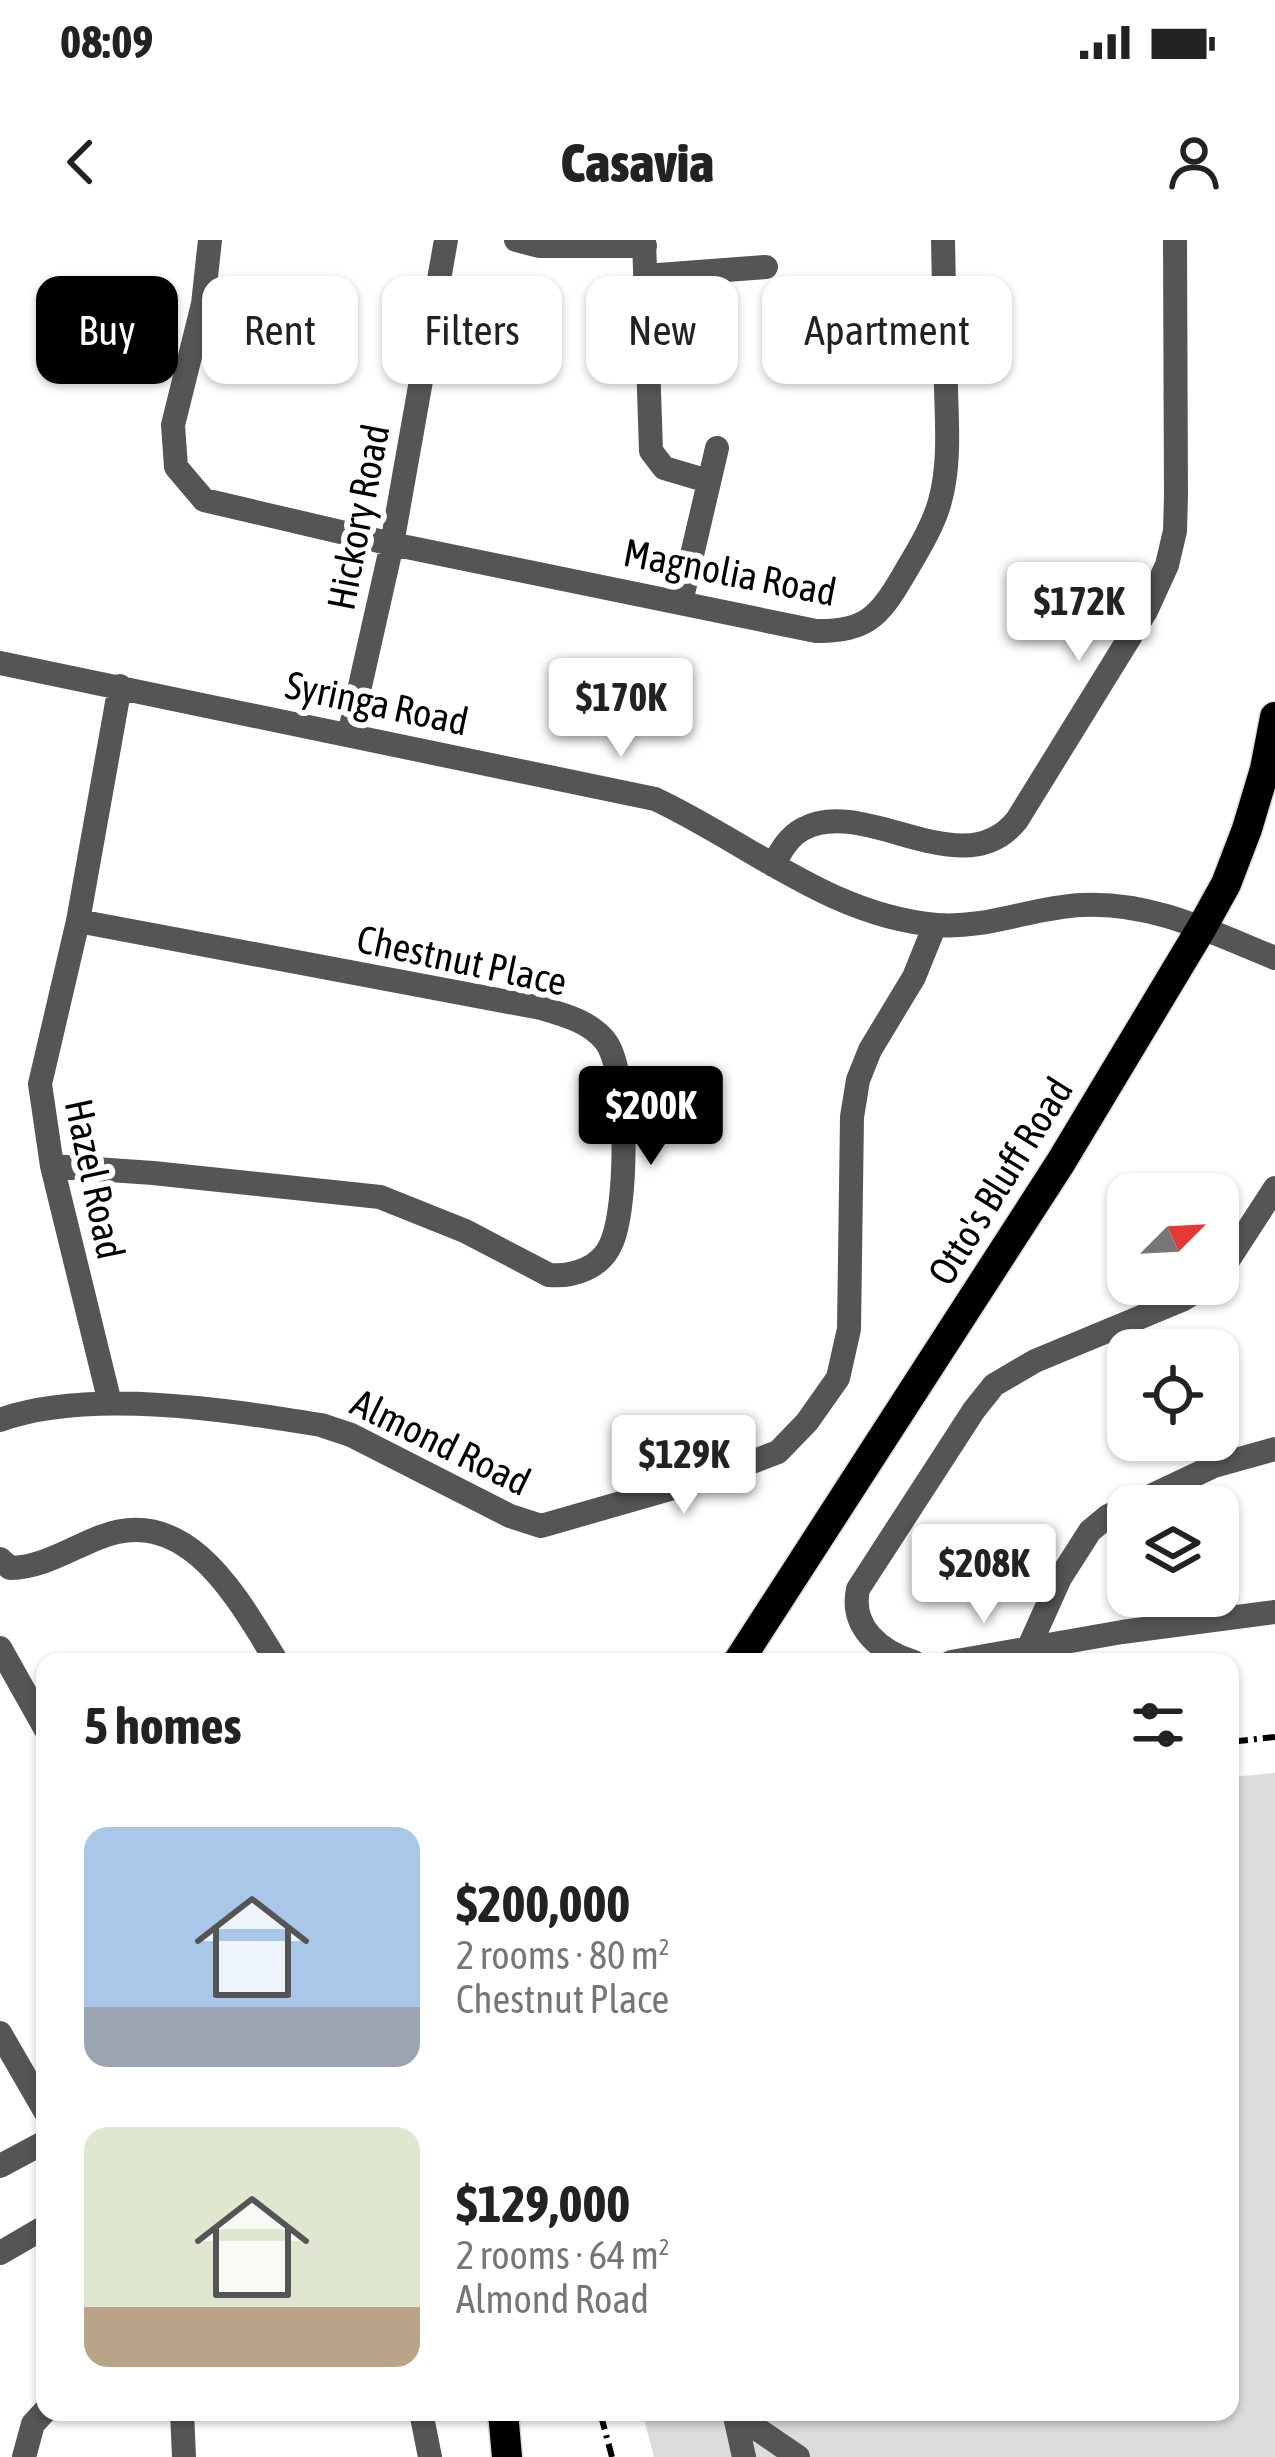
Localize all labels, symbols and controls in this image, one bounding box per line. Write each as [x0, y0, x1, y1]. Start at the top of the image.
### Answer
text: 08:09 [60, 16, 154, 68]
icon: back [48, 129, 114, 195]
icon: person [1161, 129, 1227, 195]
text: Casavia [561, 132, 714, 193]
chip: Buy [36, 276, 178, 384]
chip: Rent [202, 276, 358, 384]
chip: Filters [382, 276, 562, 384]
chip: New [586, 276, 738, 384]
chip: Apartment [762, 276, 1012, 384]
street label: Hickory Road [318, 420, 398, 614]
street label: Magnolia Road [620, 530, 840, 614]
pin: $172K [995, 562, 1163, 664]
text: $172K [1034, 579, 1124, 623]
pin: $170K [537, 658, 705, 760]
street label: Syringa Road [282, 662, 472, 744]
text: $170K [576, 675, 666, 719]
street label: Chestnut Place [353, 916, 571, 1004]
pin: $200K [567, 1066, 735, 1168]
street label: Otto's Bluff Road [919, 1069, 1081, 1293]
text: $200K [606, 1083, 696, 1127]
street label: Hazel Road [57, 1095, 133, 1263]
north arrow [1107, 1173, 1239, 1305]
map controls [1107, 1173, 1239, 1617]
button: locate [1107, 1329, 1239, 1461]
street label: Almond Road [345, 1380, 537, 1504]
pin: $129K [600, 1415, 768, 1517]
text: $129K [639, 1432, 729, 1476]
button: layers [1107, 1485, 1239, 1617]
pin: $208K [900, 1524, 1068, 1626]
text: $208K [939, 1541, 1029, 1585]
icon: filters [1125, 1692, 1191, 1758]
text: 5 homes [84, 1696, 242, 1755]
text: $200,000 [456, 1874, 630, 1933]
icon: home [180, 1875, 324, 2019]
text: 2 rooms · 80 m² [456, 1933, 670, 1977]
text: Chestnut Place [456, 1977, 669, 2021]
text: $129,000 [456, 2174, 630, 2233]
icon: home [180, 2175, 324, 2319]
text: 2 rooms · 64 m² [456, 2233, 670, 2277]
text: Almond Road [456, 2277, 649, 2321]

